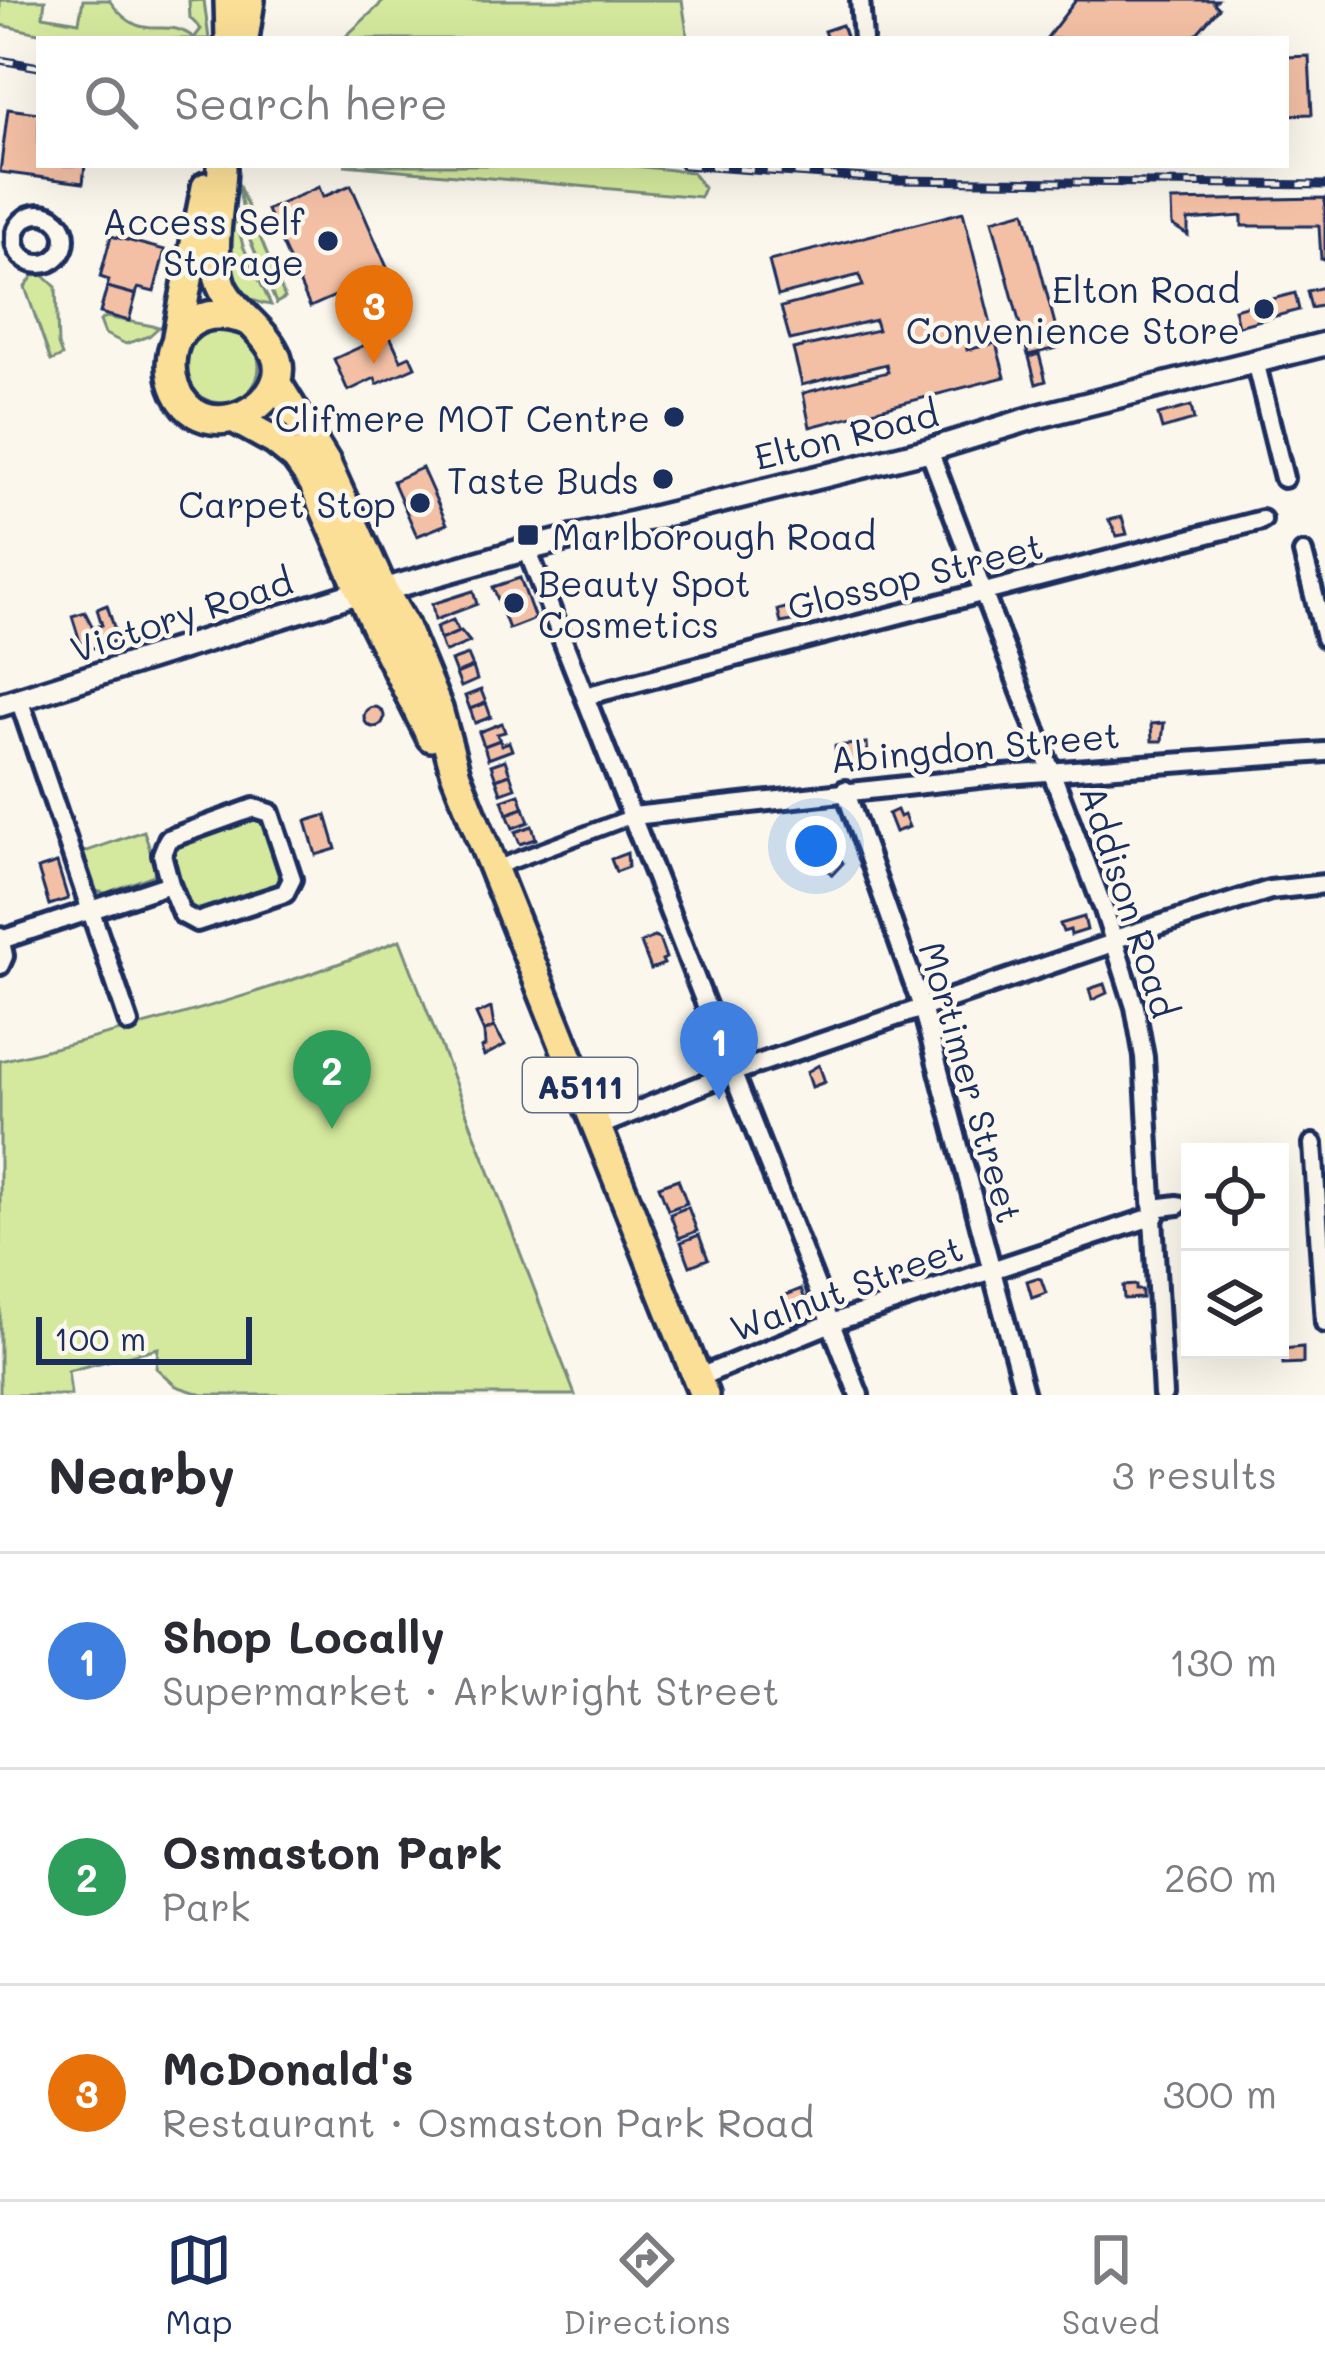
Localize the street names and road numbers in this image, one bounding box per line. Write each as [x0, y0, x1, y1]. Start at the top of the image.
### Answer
street label: Elton Road [749, 388, 943, 480]
street label: Glossop Street [782, 521, 1048, 629]
street label: Victory Road [64, 556, 298, 673]
street label: Abingdon Street [829, 710, 1121, 782]
street label: Addison Road [1070, 779, 1190, 1023]
street label: Mortimer Street [909, 936, 1035, 1228]
road number: A5111 [523, 1058, 637, 1112]
street label: Walnut Street [723, 1223, 969, 1351]

